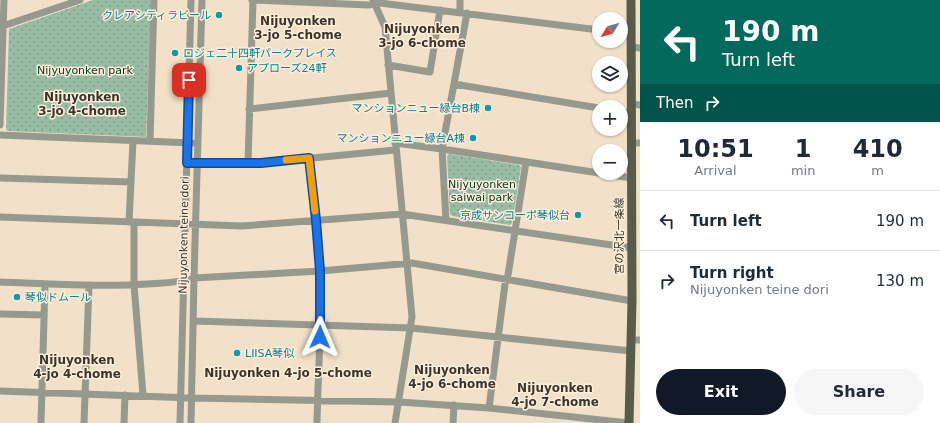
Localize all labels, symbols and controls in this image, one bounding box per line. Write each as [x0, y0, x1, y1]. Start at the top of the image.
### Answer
place label: クレアシティラビール [102, 9, 211, 22]
marker: クレアシティラビール [214, 10, 224, 20]
north arrow [592, 12, 628, 48]
map controls [592, 12, 628, 180]
district label: Nijuyonken 3-jo 5-chome [254, 14, 342, 42]
text: 190 m [722, 15, 819, 48]
icon: left [656, 16, 708, 68]
district label: Nijuyonken 3-jo 6-chome [378, 22, 466, 50]
place label: ロジェ二十四軒パークプレイス [183, 47, 337, 60]
marker: ロジェ二十四軒パークプレイス [170, 48, 180, 58]
text: Turn left [722, 49, 795, 70]
button: layers [592, 56, 628, 92]
place label: アプローズ24軒 [247, 62, 327, 75]
pin [172, 63, 206, 97]
marker: アプローズ24軒 [234, 63, 244, 73]
park label: Nijyuyonken park [37, 64, 134, 77]
icon: arrive [178, 69, 200, 91]
district label: Nijuyonken 3-jo 4-chome [38, 90, 126, 118]
icon: right [701, 92, 723, 114]
text: Then [656, 94, 693, 112]
button: + [592, 100, 628, 136]
place label: マンションニュー緑台B棟 [351, 102, 480, 115]
marker: マンションニュー緑台B棟 [483, 103, 493, 113]
place label: マンションニュー緑台A棟 [336, 132, 465, 145]
marker: マンションニュー緑台A棟 [468, 133, 478, 143]
text: 10:51 [677, 135, 754, 163]
text: 1 [795, 135, 811, 163]
text: 410 [853, 135, 903, 163]
button: − [592, 144, 628, 180]
text: Arrival [694, 163, 737, 178]
text: min [791, 163, 815, 178]
text: m [871, 163, 884, 178]
street label: Nijuyonken teine dori [176, 176, 192, 294]
park label: Nijyuyonken saiwai park [448, 178, 516, 204]
street label: 宮の沢北一条線 [613, 198, 626, 275]
place label: 京成サンコーポ琴似台 [460, 209, 570, 222]
marker: 京成サンコーポ琴似台 [573, 210, 583, 220]
icon: left [656, 210, 678, 232]
text: Turn left [690, 212, 762, 230]
text: 190 m [876, 212, 924, 230]
text: Turn right [690, 264, 774, 282]
icon: right [656, 270, 678, 292]
text: 130 m [876, 272, 924, 290]
text: Nijuyonken teine dori [690, 282, 829, 297]
place label: 琴似ドムール [25, 291, 91, 304]
marker: 琴似ドムール [12, 292, 22, 302]
position arrow [299, 316, 341, 358]
place label: LIISA琴似 [245, 347, 294, 360]
marker: LIISA琴似 [232, 348, 242, 358]
district label: Nijuyonken 4-jo 4-chome [33, 353, 121, 381]
district label: Nijuyonken 4-jo 6-chome [408, 363, 496, 391]
district label: Nijuyonken 4-jo 5-chome [204, 366, 372, 380]
button: Exit [656, 369, 786, 415]
button: Share [794, 369, 924, 415]
district label: Nijuyonken 4-jo 7-chome [511, 381, 599, 409]

